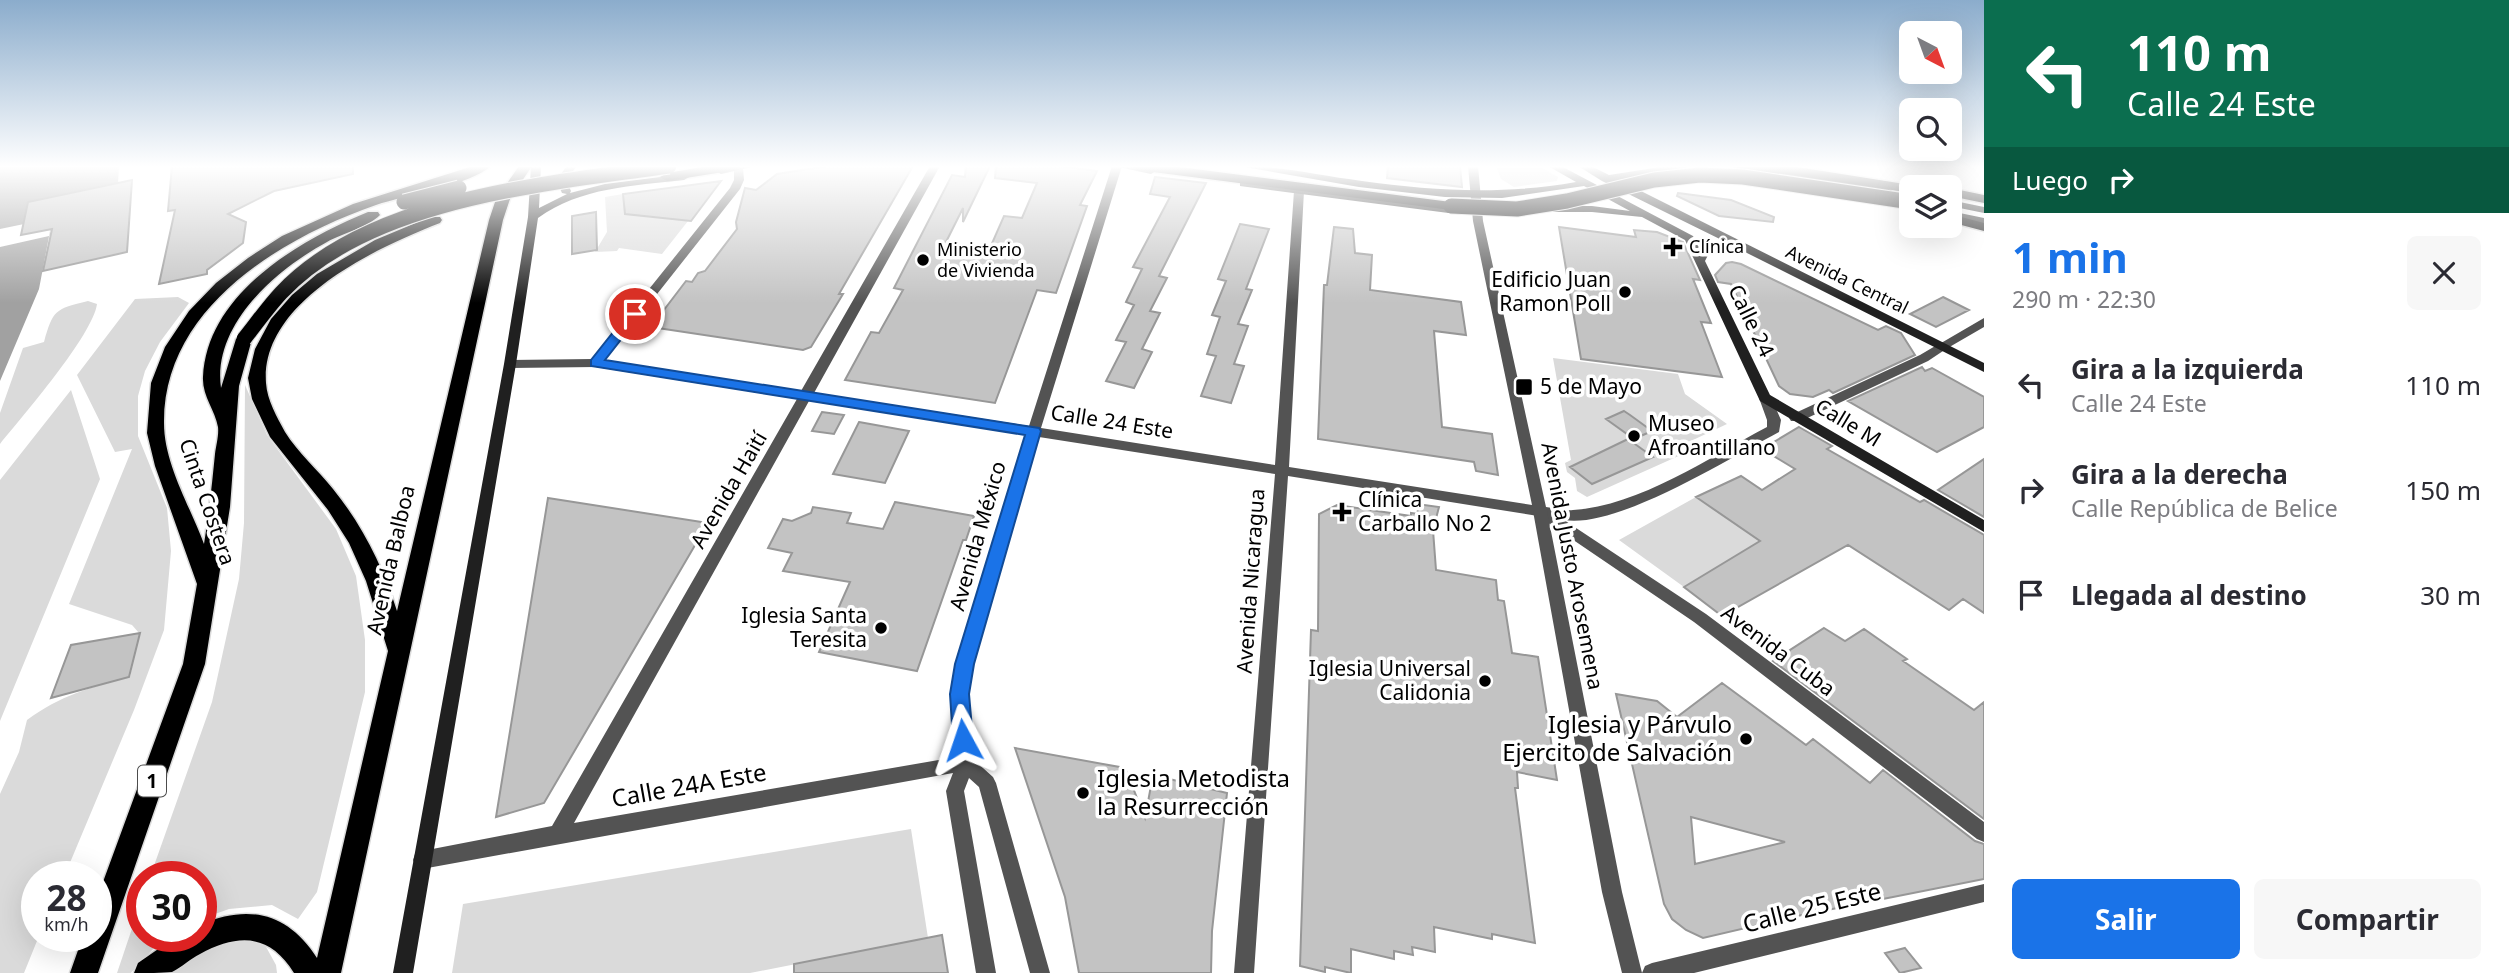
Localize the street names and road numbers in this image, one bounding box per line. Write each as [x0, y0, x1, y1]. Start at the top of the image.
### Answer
street label: Avenida Central [1782, 239, 1913, 319]
street label: Calle 24 [1722, 280, 1781, 361]
street label: Calle M [1810, 392, 1887, 453]
street label: Calle 24 Este [1049, 397, 1176, 445]
street label: Avenida Haití [683, 426, 773, 553]
street label: Cinta Costera [173, 435, 243, 569]
street label: Avenida Justo Arosemena [1535, 440, 1611, 692]
street label: Avenida México [942, 458, 1012, 614]
street label: Avenida Balboa [359, 482, 421, 637]
street label: Avenida Nicaragua [1230, 487, 1270, 674]
street label: Avenida Cuba [1716, 598, 1841, 702]
street label: Calle 24A Este [609, 755, 769, 814]
road number: 1 [138, 766, 166, 796]
street label: Calle 25 Este [1739, 873, 1884, 940]

